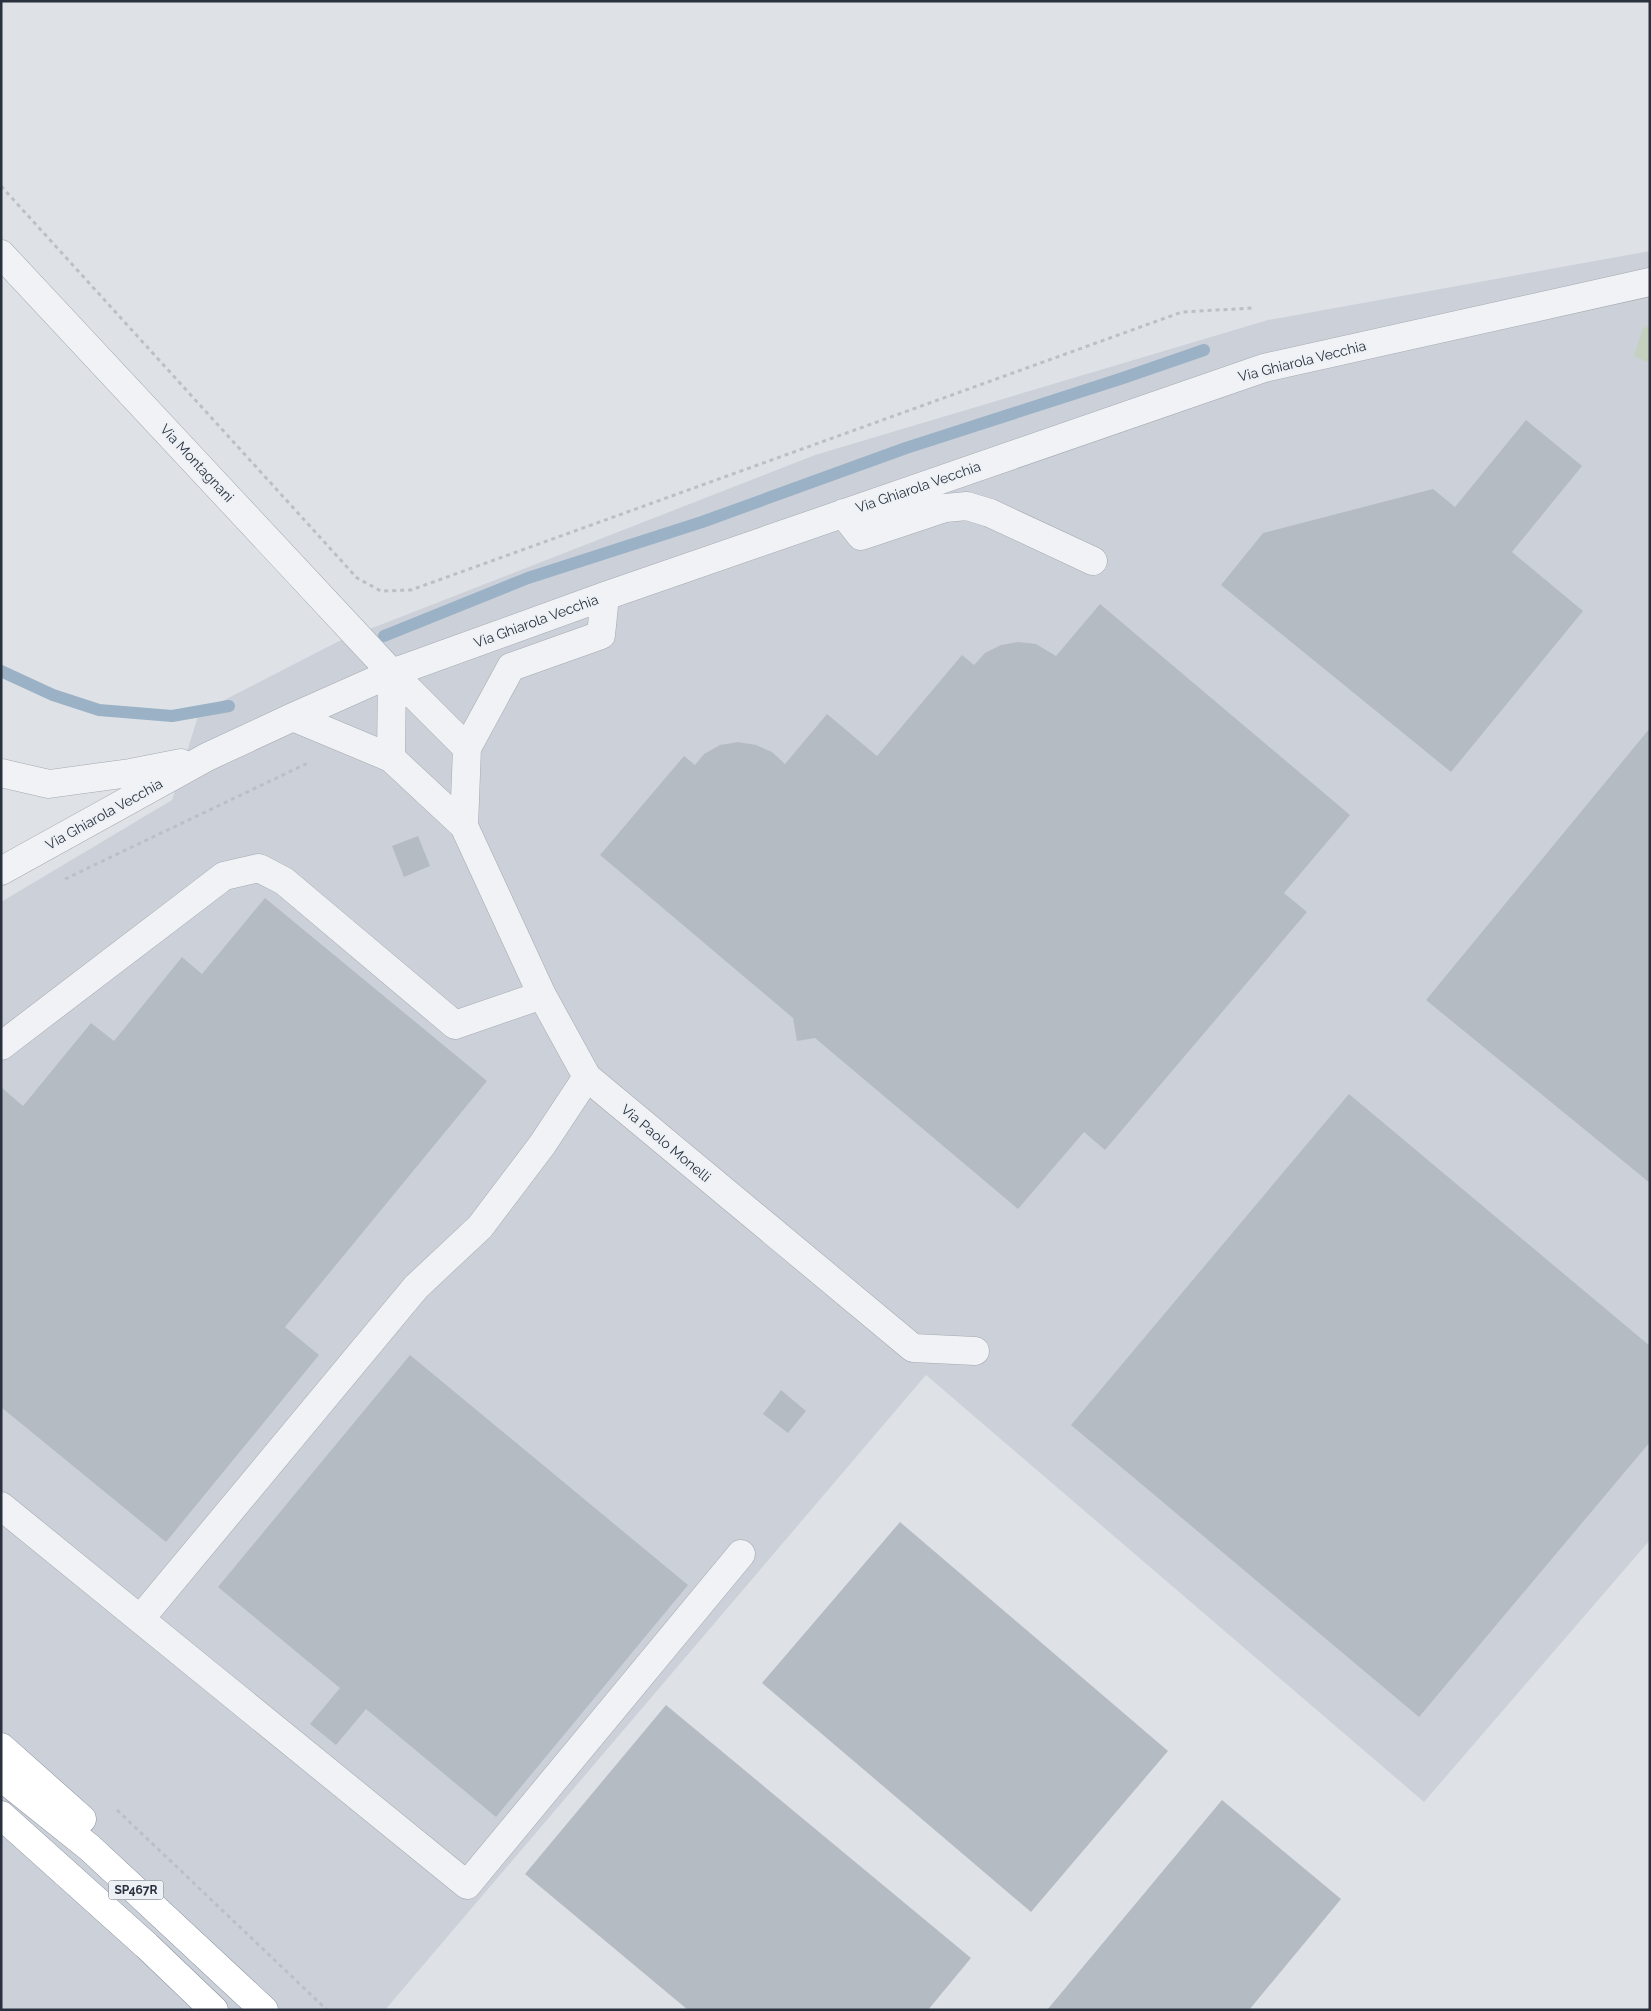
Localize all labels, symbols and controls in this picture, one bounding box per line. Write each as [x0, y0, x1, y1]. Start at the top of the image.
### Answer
street label: Via Ghiarola Vecchia [1236, 337, 1368, 385]
street label: Via Montagnani [157, 421, 237, 505]
street label: Via Ghiarola Vecchia [853, 458, 983, 516]
street label: Via Ghiarola Vecchia [472, 591, 600, 651]
street label: Via Ghiarola Vecchia [43, 775, 165, 853]
street label: Via Paolo Monelli [618, 1101, 714, 1185]
road number: SP467R [108, 1880, 164, 1900]

